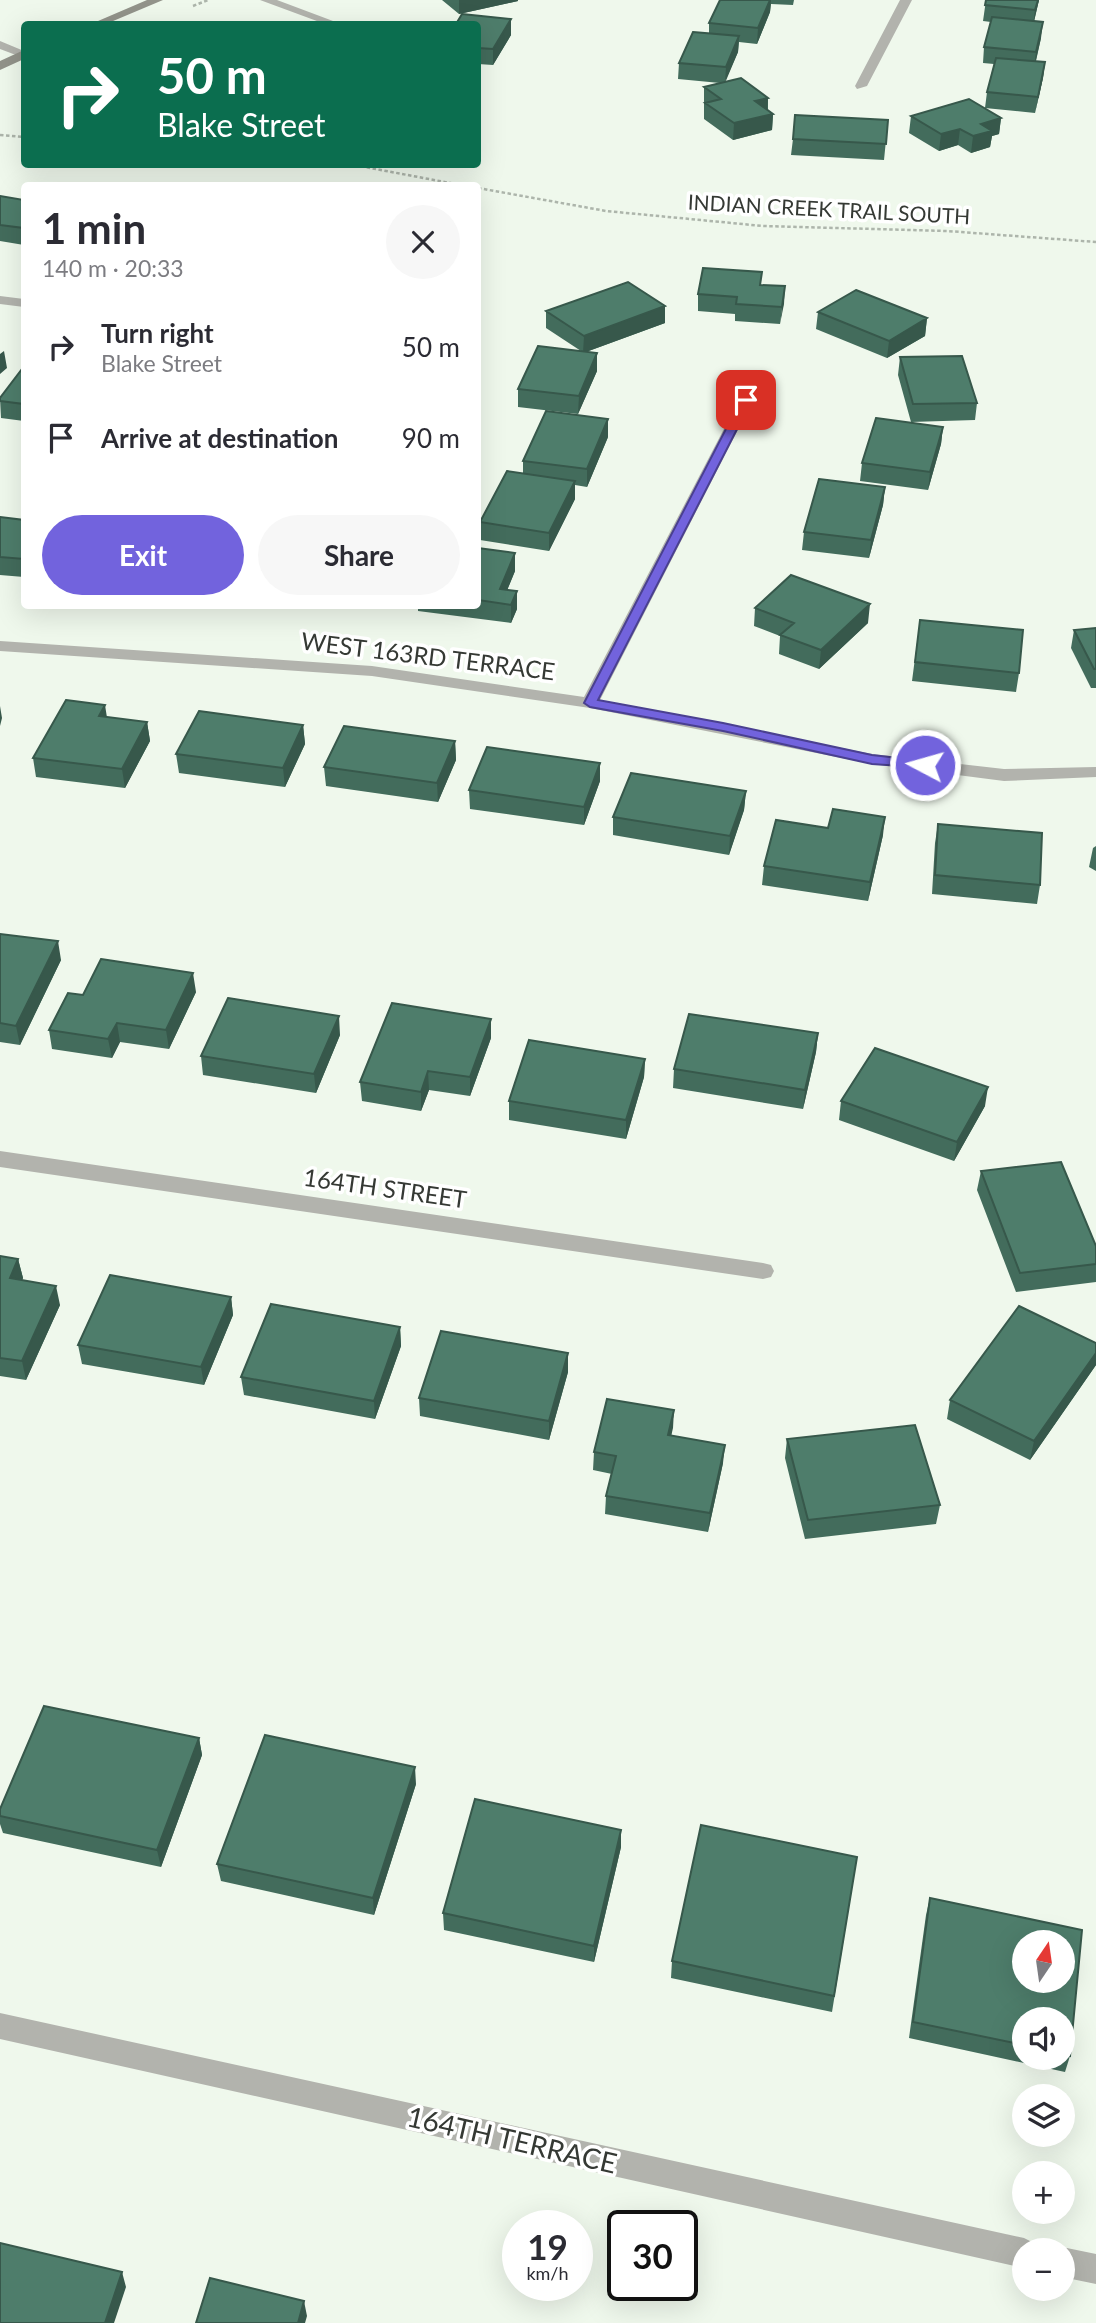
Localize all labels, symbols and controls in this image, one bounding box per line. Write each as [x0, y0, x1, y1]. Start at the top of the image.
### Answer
text: 50 m [157, 46, 267, 104]
icon: right [42, 49, 133, 140]
text: Blake Street [157, 105, 326, 144]
street label: INDIAN CREEK TRAIL SOUTH [687, 189, 971, 228]
text: 1 min [42, 203, 146, 253]
button: close [386, 205, 460, 279]
text: 140 m · 20:33 [42, 254, 184, 282]
text: Turn right [101, 317, 214, 349]
icon: right [42, 328, 80, 366]
text: 50 m [402, 331, 460, 363]
text: Blake Street [101, 349, 222, 377]
pin [716, 370, 776, 430]
icon: arrive [727, 381, 765, 419]
icon: arrive [42, 419, 80, 457]
text: Arrive at destination [101, 422, 338, 454]
text: 90 m [402, 422, 460, 454]
button: Exit [42, 515, 244, 595]
button: Share [258, 515, 460, 595]
street label: WEST 163RD TERRACE [300, 626, 557, 685]
position arrow [888, 728, 962, 802]
street label: 164TH STREET [302, 1162, 469, 1213]
north arrow [1012, 1930, 1074, 1993]
map controls [1012, 1930, 1075, 2301]
button: sound [1012, 2007, 1075, 2070]
button: layers [1012, 2084, 1075, 2147]
street label: 164TH TERRACE [404, 2098, 620, 2180]
button: + [1012, 2161, 1075, 2224]
speed limit sign: 30 [607, 2210, 698, 2301]
text: 19 [527, 2225, 568, 2267]
button: − [1012, 2238, 1075, 2301]
text: km/h [526, 2262, 569, 2284]

